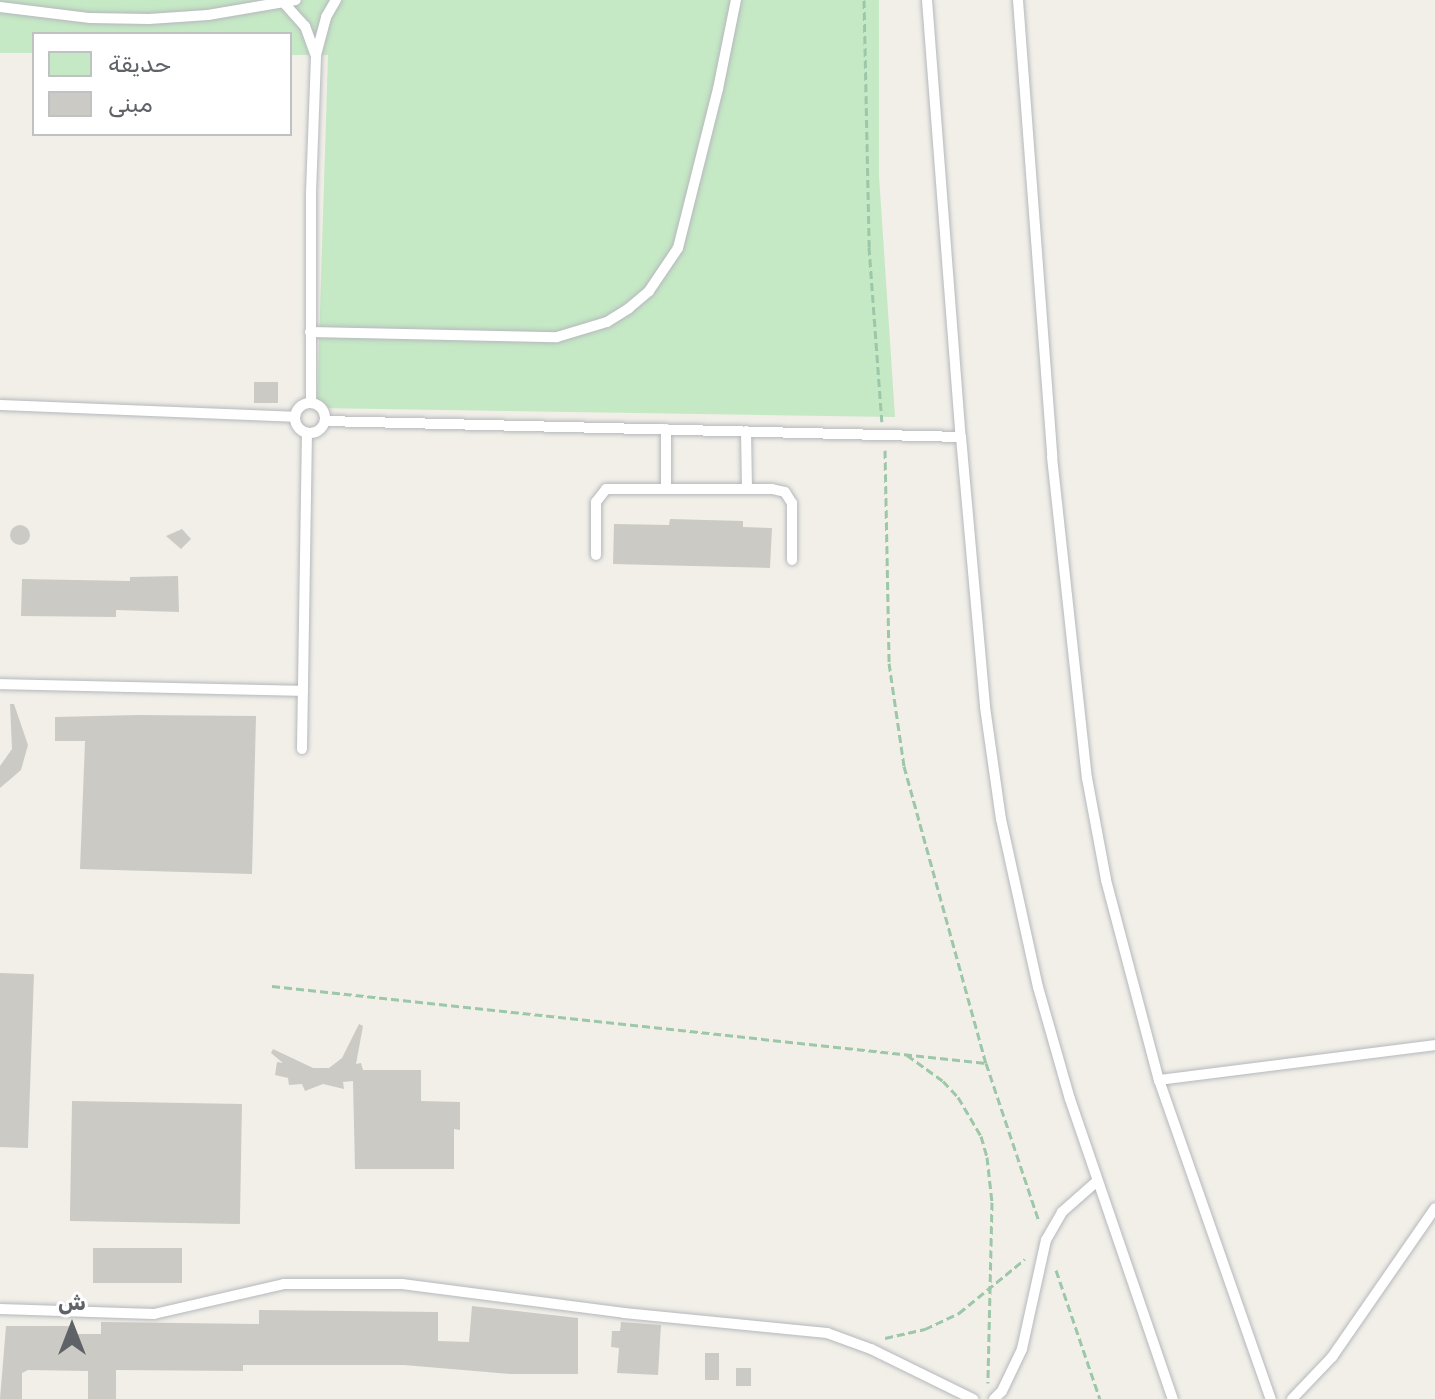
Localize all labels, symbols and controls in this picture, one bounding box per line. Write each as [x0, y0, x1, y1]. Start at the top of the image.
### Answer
legend [32, 32, 292, 136]
text: حديقة [108, 50, 171, 78]
text: مبنى [108, 90, 153, 118]
north arrow [32, 1287, 112, 1367]
text: ش [58, 1289, 86, 1316]

